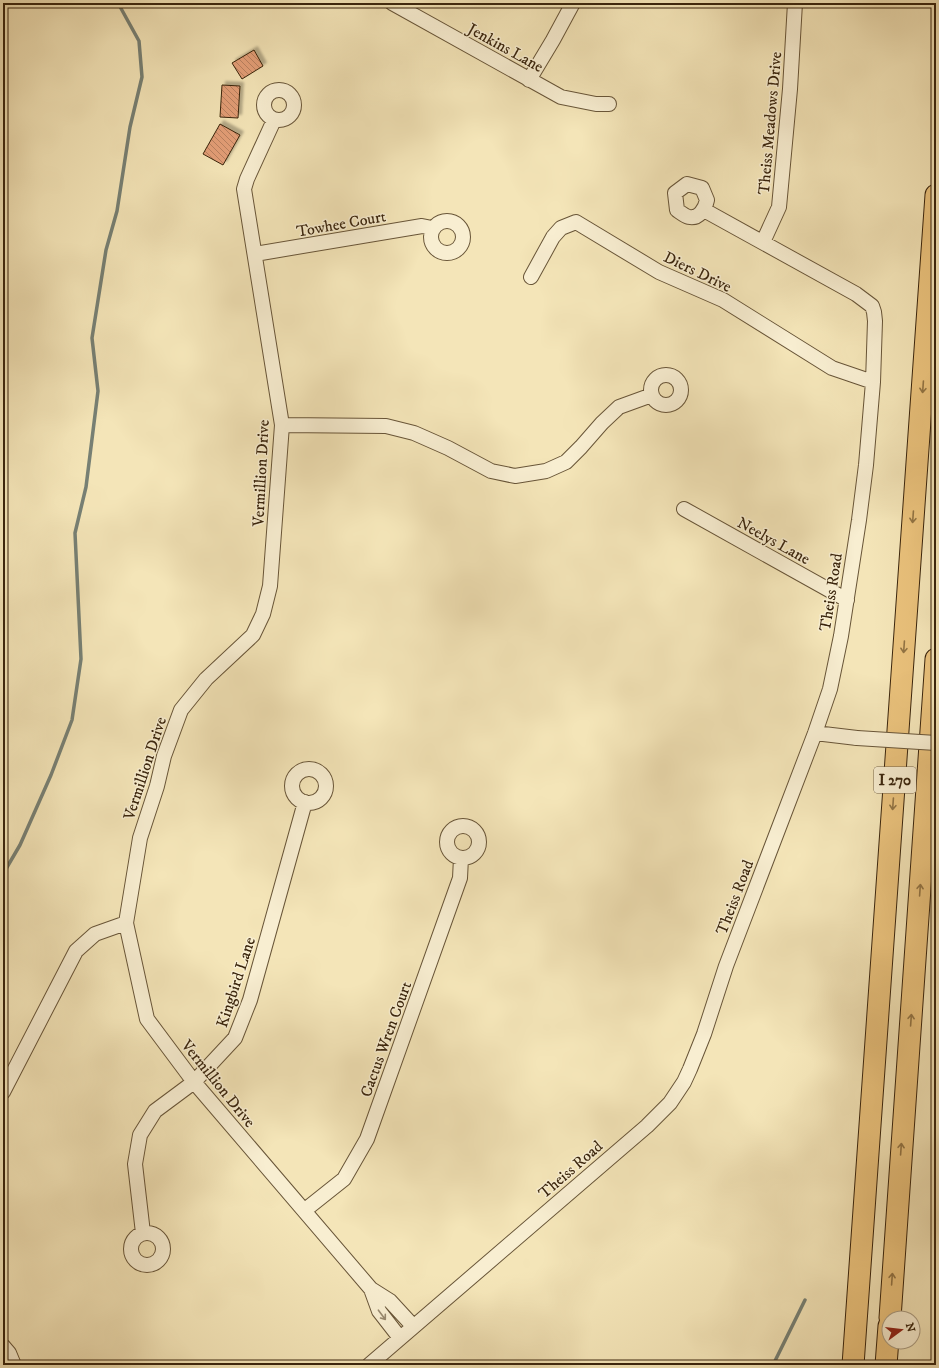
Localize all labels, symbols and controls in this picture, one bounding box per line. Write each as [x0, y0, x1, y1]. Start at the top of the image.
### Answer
street label: Jenkins Lane [462, 18, 547, 77]
street label: Theiss Meadows Drive [754, 50, 786, 195]
street label: Towhee Court [295, 206, 387, 242]
street label: Diers Drive [660, 247, 735, 297]
one-way arrow [919, 380, 926, 393]
street label: Vermillion Drive [248, 419, 274, 528]
one-way arrow [910, 510, 917, 523]
street label: Neelys Lane [734, 513, 814, 569]
street label: Theiss Road [815, 552, 847, 632]
one-way arrow [901, 640, 908, 653]
street label: Vermillion Drive [119, 714, 171, 823]
road number: I 270 [874, 767, 916, 793]
one-way arrow [890, 797, 897, 810]
street label: Theiss Road [712, 857, 758, 938]
one-way arrow [916, 884, 923, 897]
street label: Kingbird Lane [212, 934, 260, 1030]
street label: Cactus Wren Court [356, 979, 416, 1100]
one-way arrow [907, 1014, 914, 1027]
street label: Vermillion Drive [176, 1035, 260, 1132]
street label: Theiss Road [534, 1136, 607, 1203]
one-way arrow [898, 1143, 905, 1156]
one-way arrow [889, 1273, 896, 1286]
one-way arrow [378, 1309, 387, 1320]
north arrow [881, 1310, 921, 1350]
text: N [902, 1321, 918, 1334]

